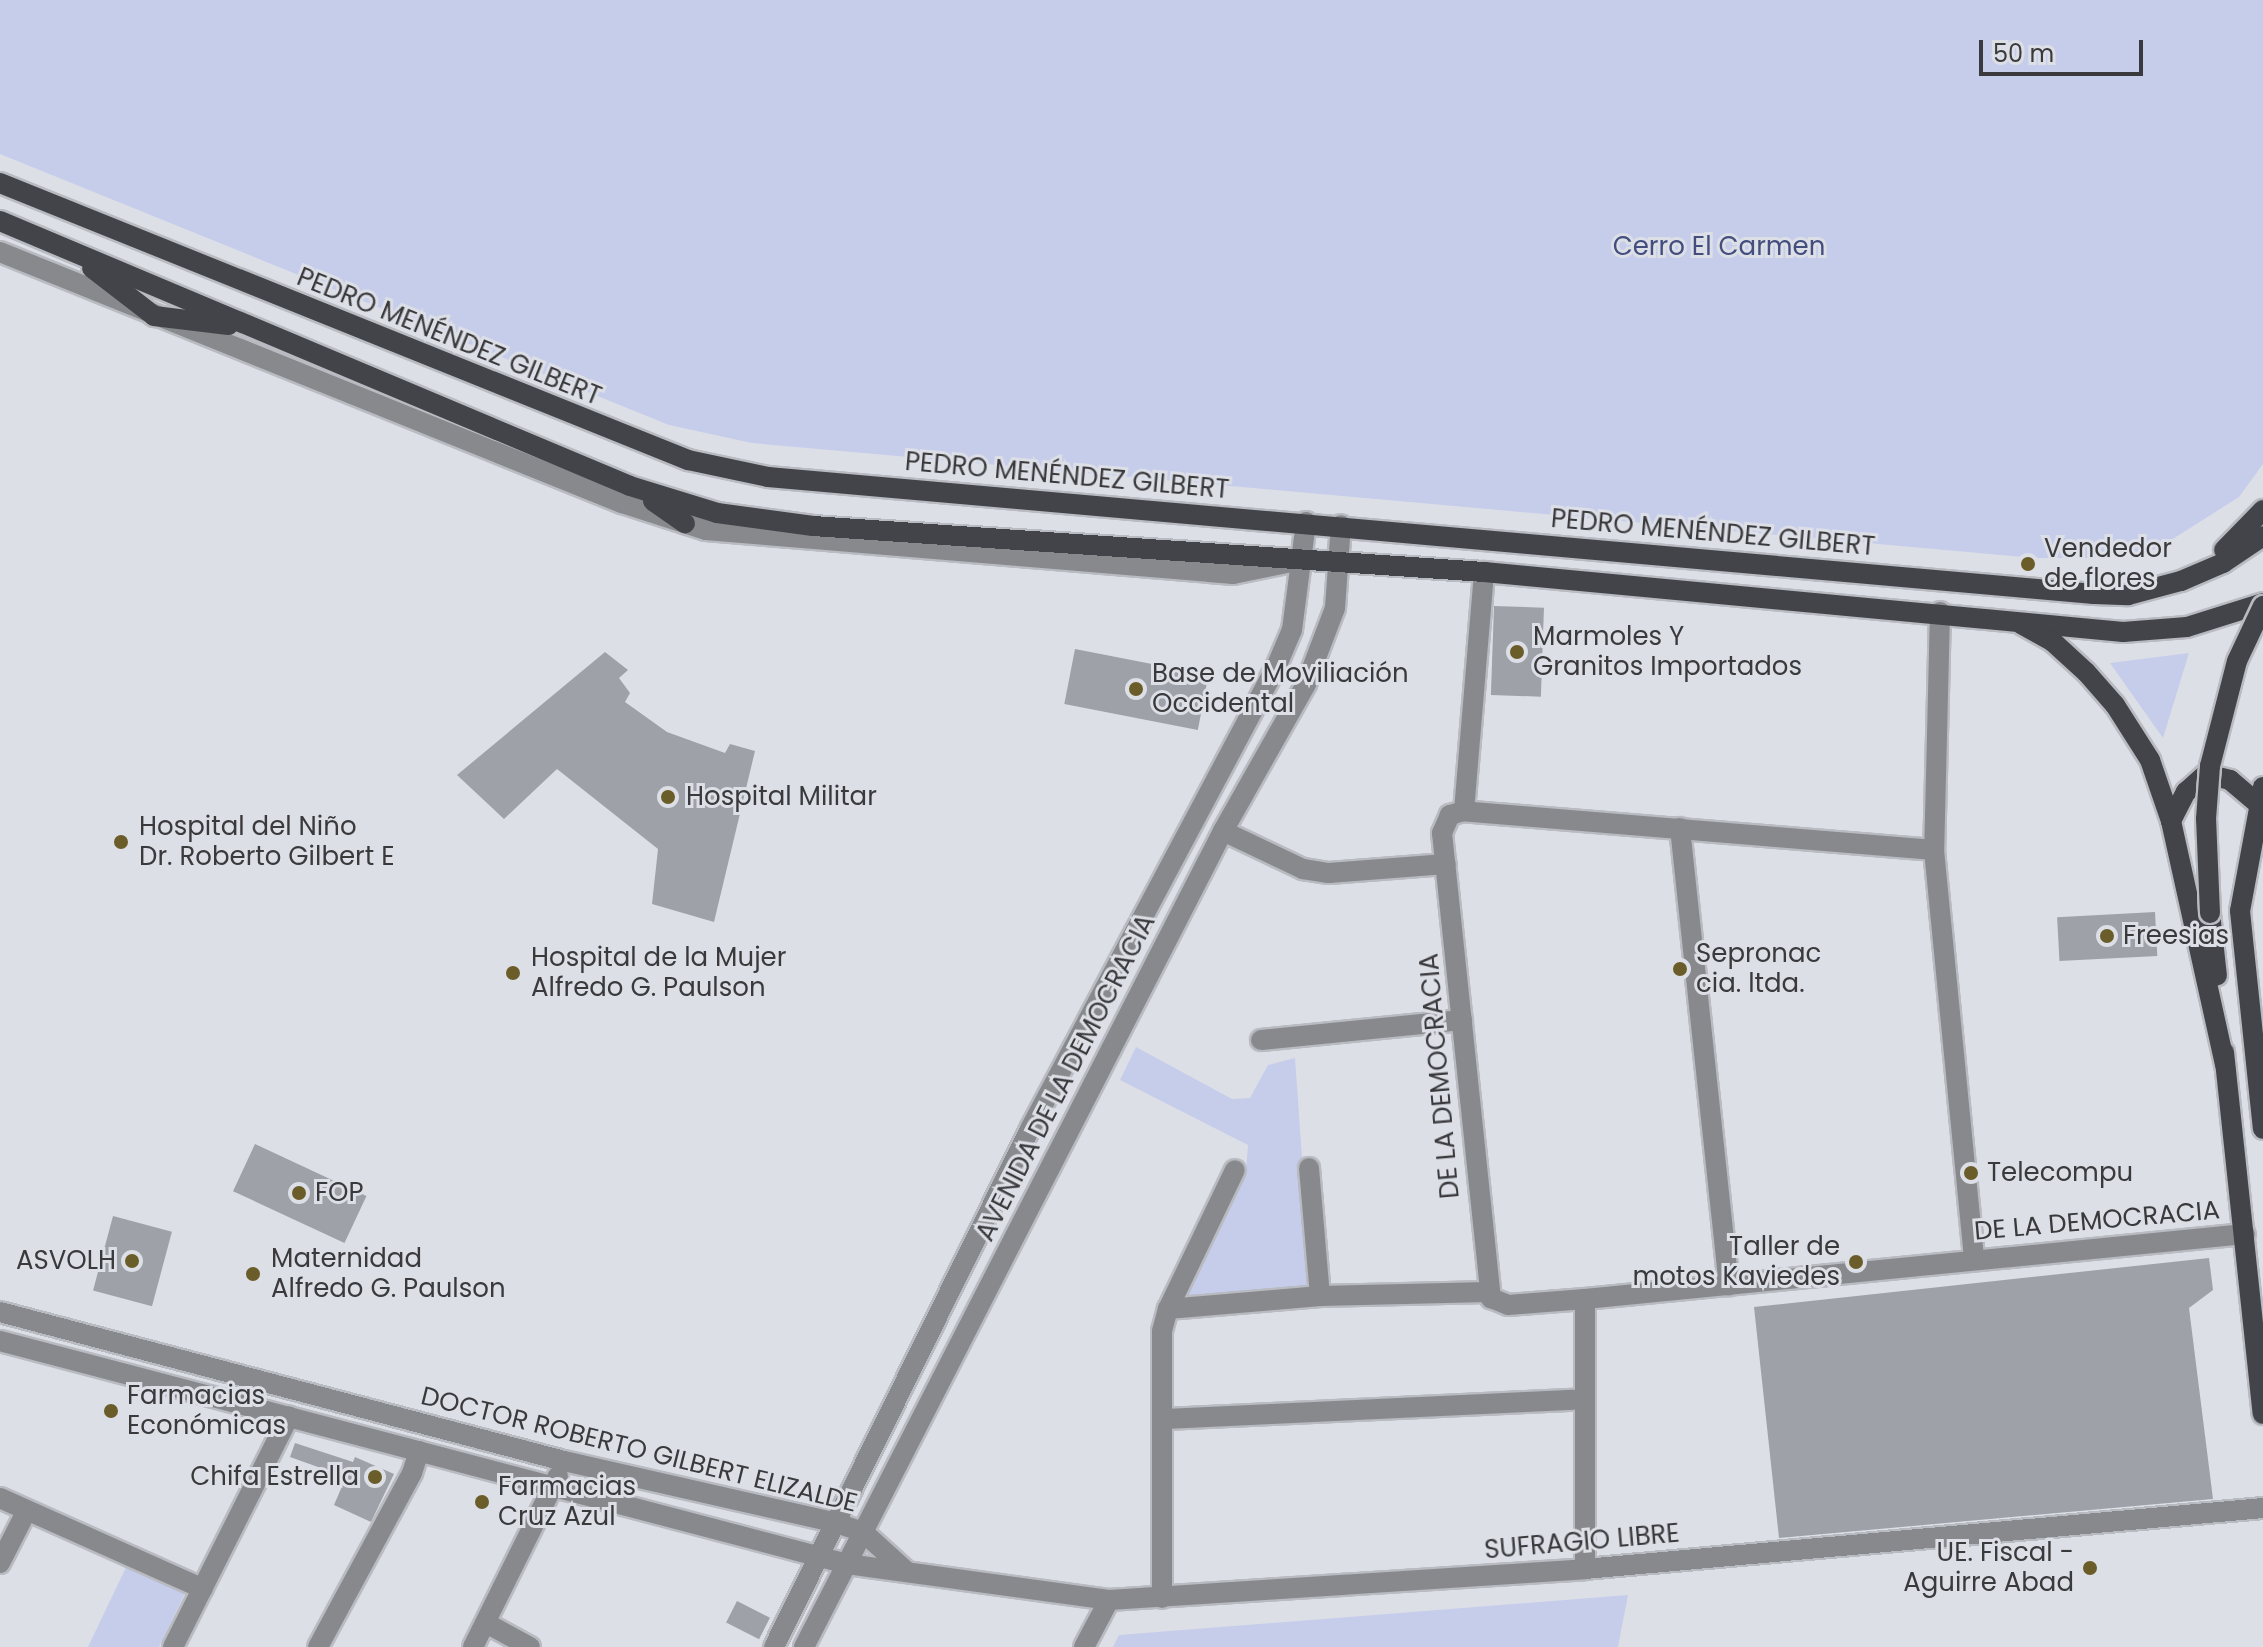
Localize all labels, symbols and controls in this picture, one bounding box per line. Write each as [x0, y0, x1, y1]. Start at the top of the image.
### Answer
scale bar [1983, 24, 2147, 74]
text: 50 m [1993, 37, 2054, 70]
park label: Cerro El Carmen [1613, 231, 1825, 263]
street label: PEDRO MENÉNDEZ GILBERT [292, 262, 606, 412]
street label: PEDRO MENÉNDEZ GILBERT [904, 446, 1230, 506]
street label: PEDRO MENÉNDEZ GILBERT [1550, 503, 1876, 563]
place label: Vendedor de flores [2044, 533, 2172, 594]
marker: Vendedor de flores [2019, 555, 2037, 573]
place label: Marmoles Y Granitos Importados [1533, 621, 1802, 682]
marker: Marmoles Y Granitos Importados [1508, 643, 1526, 661]
place label: Base de Moviliación Occidental [1152, 658, 1409, 720]
marker: Base de Moviliación Occidental [1127, 680, 1145, 698]
place label: Hospital Militar [686, 781, 877, 813]
marker: Hospital Militar [657, 786, 679, 808]
place label: Hospital del Niño Dr. Roberto Gilbert E [139, 811, 395, 872]
marker: Hospital del Niño Dr. Roberto Gilbert E [110, 831, 132, 853]
street label: AVENIDA DE LA DEMOCRACIA [970, 910, 1162, 1246]
place label: Freesias [2123, 920, 2229, 952]
marker: Freesias [2098, 927, 2116, 945]
place label: Sepronac cia. ltda. [1696, 938, 1821, 1000]
place label: Hospital de la Mujer Alfredo G. Paulson [531, 942, 786, 1004]
street label: DE LA DEMOCRACIA [1414, 952, 1466, 1200]
marker: Sepronac cia. ltda. [1671, 960, 1689, 978]
marker: Hospital de la Mujer Alfredo G. Paulson [502, 962, 524, 984]
place label: Telecompu [1987, 1157, 2133, 1189]
marker: Telecompu [1962, 1164, 1980, 1182]
place label: FOP [315, 1177, 364, 1209]
marker: FOP [290, 1184, 308, 1202]
street label: DE LA DEMOCRACIA [1973, 1195, 2221, 1247]
place label: Taller de motos Kaviedes [1632, 1231, 1840, 1292]
place label: Maternidad Alfredo G. Paulson [271, 1243, 506, 1304]
place label: ASVOLH [16, 1245, 116, 1277]
marker: ASVOLH [123, 1252, 141, 1270]
marker: Taller de motos Kaviedes [1847, 1253, 1865, 1271]
marker: Maternidad Alfredo G. Paulson [242, 1263, 264, 1285]
place label: Farmacias Económicas [127, 1380, 286, 1442]
street label: DOCTOR ROBERTO GILBERT ELIZALDE [418, 1381, 860, 1519]
marker: Farmacias Económicas [102, 1402, 120, 1420]
place label: Chifa Estrella [190, 1461, 359, 1493]
marker: Chifa Estrella [366, 1468, 384, 1486]
place label: Farmacias Cruz Azul [498, 1471, 636, 1532]
marker: Farmacias Cruz Azul [473, 1493, 491, 1511]
street label: SUFRAGIO LIBRE [1483, 1518, 1681, 1566]
place label: UE. Fiscal - Aguirre Abad [1903, 1537, 2074, 1598]
marker: UE. Fiscal - Aguirre Abad [2081, 1559, 2099, 1577]

